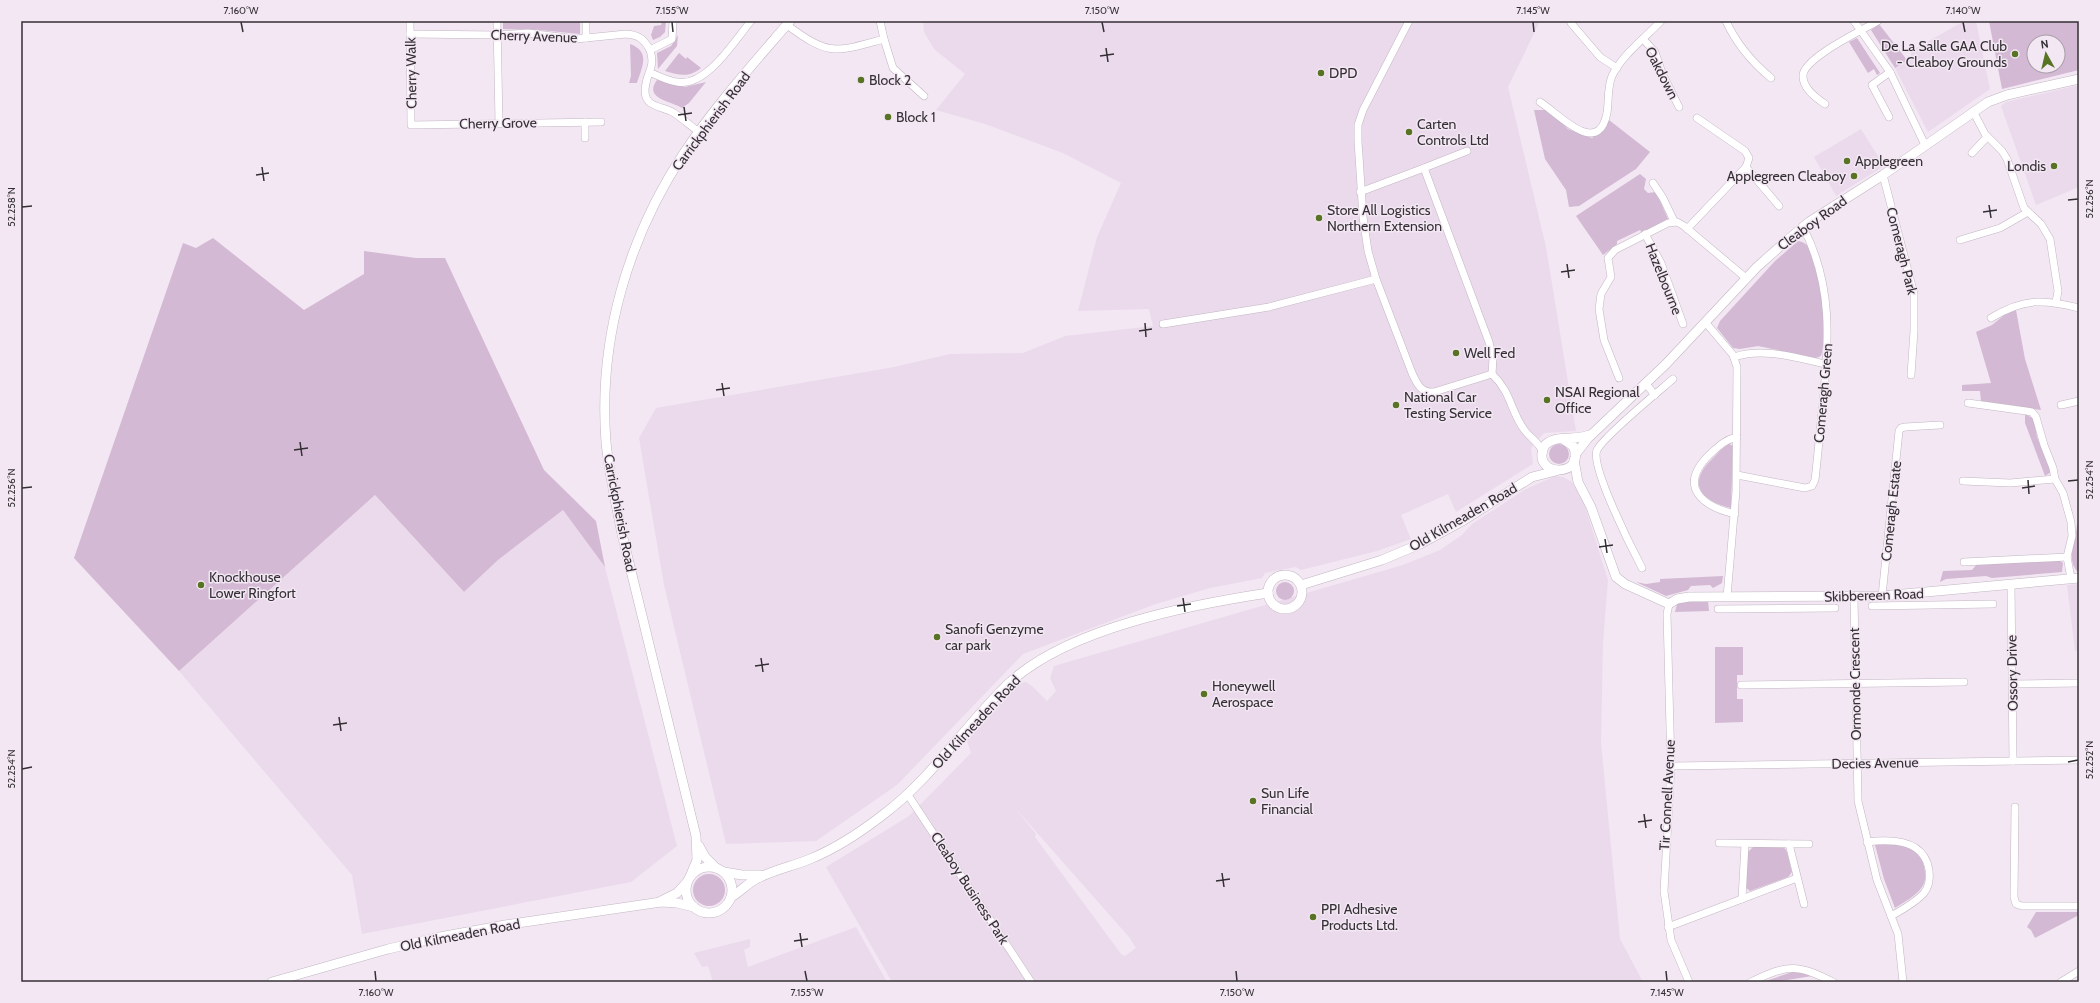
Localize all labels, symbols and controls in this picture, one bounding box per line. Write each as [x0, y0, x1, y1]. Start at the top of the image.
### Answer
text: 7.160°W [224, 4, 259, 17]
text: 7.155°W [655, 4, 689, 17]
text: 7.150°W [1085, 4, 1120, 17]
text: 7.145°W [1516, 4, 1550, 17]
text: 7.140°W [1946, 4, 1981, 17]
street label: Cherry Avenue [490, 25, 578, 47]
north arrow [2026, 34, 2066, 74]
street label: Cherry Walk [401, 36, 421, 109]
place label: De La Salle GAA Club - Cleaboy Grounds [1881, 37, 2007, 71]
text: N [2040, 37, 2049, 52]
street label: Oakdown [1641, 44, 1683, 103]
marker: De La Salle GAA Club - Cleaboy Grounds [2010, 49, 2020, 59]
place label: DPD [1329, 64, 1357, 82]
street label: Carrickphierish Road [668, 68, 754, 174]
marker: DPD [1316, 68, 1326, 78]
place label: Block 2 [869, 71, 911, 89]
marker: Block 2 [856, 75, 866, 85]
place label: Block 1 [896, 108, 936, 126]
marker: Block 1 [883, 112, 893, 122]
street label: Cherry Grove [459, 113, 537, 133]
place label: Carten Controls Ltd [1417, 115, 1489, 149]
marker: Carten Controls Ltd [1404, 127, 1414, 137]
place label: Applegreen [1855, 152, 1923, 170]
marker: Applegreen [1842, 156, 1852, 166]
place label: Londis [2007, 157, 2046, 175]
marker: Londis [2049, 161, 2059, 171]
place label: Applegreen Cleaboy [1727, 167, 1846, 185]
marker: Applegreen Cleaboy [1849, 171, 1859, 181]
text: 52.256°N [2083, 180, 2096, 218]
text: 52.258°N [5, 187, 18, 227]
street label: Cleaboy Road [1774, 192, 1850, 254]
place label: Store All Logistics Northern Extension [1327, 201, 1442, 235]
street label: Comeragh Park [1882, 205, 1922, 297]
marker: Store All Logistics Northern Extension [1314, 213, 1324, 223]
street label: Hazelbourne [1641, 241, 1687, 317]
street label: Comeragh Green [1810, 342, 1836, 444]
place label: Well Fed [1464, 344, 1515, 362]
marker: Well Fed [1451, 348, 1461, 358]
place label: NSAI Regional Office [1555, 383, 1640, 417]
place label: National Car Testing Service [1404, 388, 1492, 422]
marker: NSAI Regional Office [1542, 395, 1552, 405]
marker: National Car Testing Service [1391, 400, 1401, 410]
street label: Carrickphierish Road [600, 453, 640, 573]
street label: Comeragh Estate [1877, 460, 1905, 562]
text: 52.254°N [2083, 460, 2096, 500]
text: 52.256°N [5, 469, 18, 507]
street label: Old Kilmeaden Road [1406, 479, 1520, 555]
place label: Knockhouse Lower Ringfort [209, 568, 296, 602]
marker: Knockhouse Lower Ringfort [196, 580, 206, 590]
street label: Skibbereen Road [1824, 584, 1924, 606]
place label: Sanofi Genzyme car park [945, 620, 1044, 654]
street label: Ormonde Crescent [1845, 627, 1865, 740]
marker: Sanofi Genzyme car park [932, 632, 942, 642]
street label: Ossory Drive [2002, 635, 2022, 711]
street label: Old Kilmeaden Road [928, 671, 1024, 773]
place label: Honeywell Aerospace [1212, 677, 1276, 711]
marker: Honeywell Aerospace [1199, 689, 1209, 699]
street label: Tir Connell Avenue [1655, 739, 1679, 851]
text: 52.252°N [2083, 741, 2096, 779]
text: 52.254°N [5, 749, 18, 789]
street label: Decies Avenue [1831, 753, 1919, 773]
place label: Sun Life Financial [1261, 784, 1314, 818]
marker: Sun Life Financial [1248, 796, 1258, 806]
street label: Cleaboy Business Park [927, 828, 1014, 948]
place label: PPI Adhesive Products Ltd. [1321, 900, 1398, 934]
marker: PPI Adhesive Products Ltd. [1308, 912, 1318, 922]
street label: Old Kilmeaden Road [398, 915, 522, 955]
text: 7.160°W [359, 986, 394, 999]
text: 7.155°W [790, 986, 824, 999]
text: 7.150°W [1220, 986, 1255, 999]
text: 7.145°W [1650, 986, 1684, 999]

